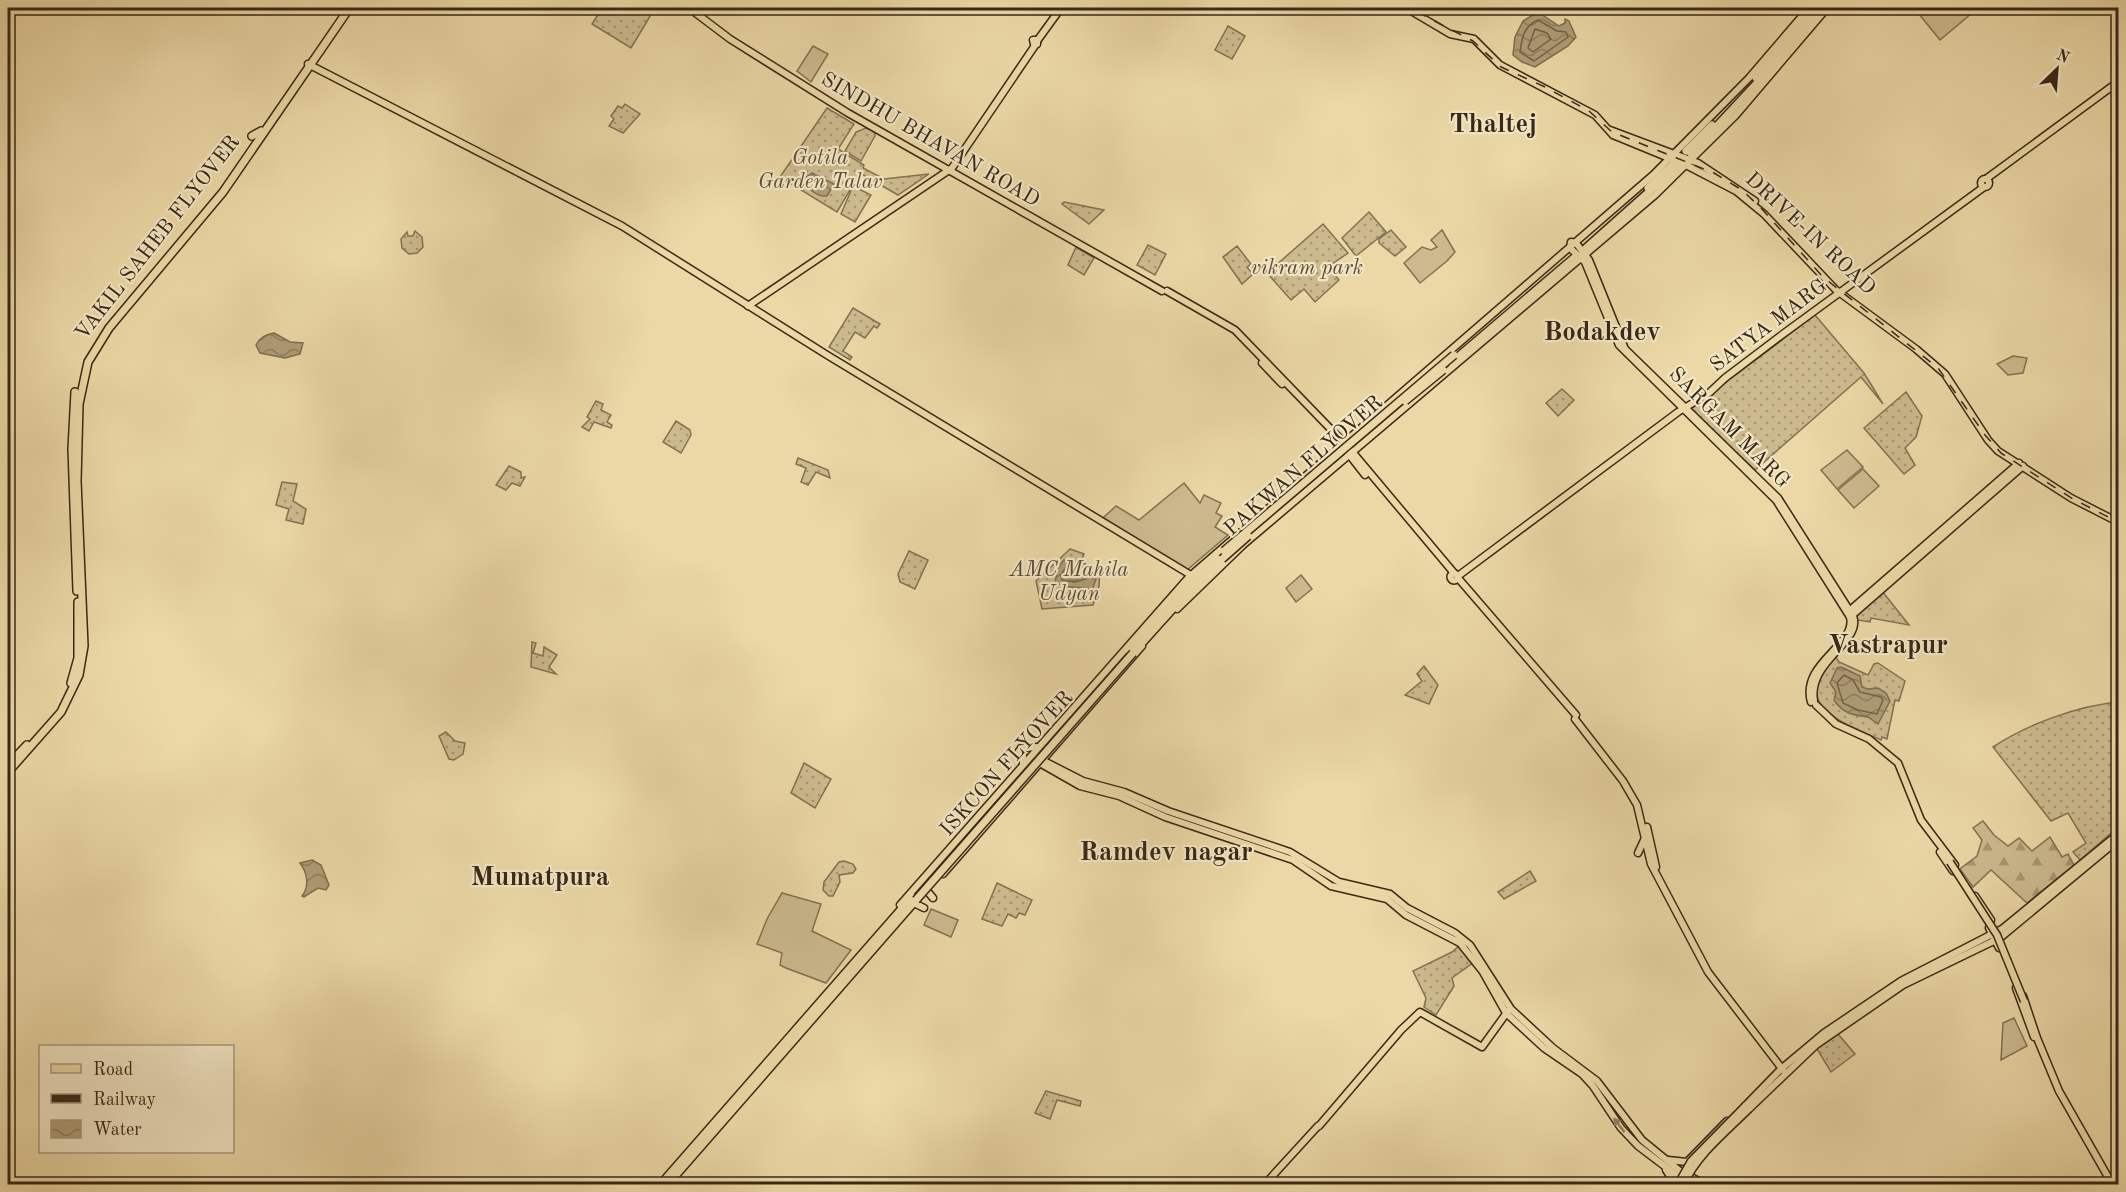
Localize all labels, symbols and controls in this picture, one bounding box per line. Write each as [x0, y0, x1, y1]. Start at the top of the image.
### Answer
north arrow [2027, 39, 2087, 99]
text: N [2054, 47, 2072, 67]
street label: SINDHU BHAVAN ROAD [817, 69, 1043, 211]
district label: Thaltej [1449, 111, 1537, 138]
street label: VAKIL SAHEB FLYOVER [72, 132, 244, 344]
park label: Gotila Garden Talav [758, 148, 882, 193]
street label: DRIVE-IN ROAD [1741, 169, 1879, 299]
park label: vikram park [1251, 258, 1363, 279]
street label: SATYA MARG [1707, 275, 1831, 377]
district label: Bodakdev [1543, 319, 1661, 346]
street label: SARGAM MARG [1665, 364, 1793, 492]
street label: PAKWAN FLYOVER [1221, 392, 1387, 540]
park label: AMC Mahila Udyan [1008, 560, 1129, 605]
district label: Vastrapur [1828, 632, 1948, 659]
street label: ISKCON FLYOVER [937, 687, 1077, 841]
district label: Ramdev nagar [1079, 839, 1253, 866]
district label: Mumatpura [471, 864, 610, 891]
legend [39, 1045, 234, 1153]
text: Road [93, 1061, 133, 1079]
text: Railway [93, 1091, 156, 1109]
one-way arrow [1613, 1117, 1626, 1133]
text: Water [93, 1121, 142, 1139]

